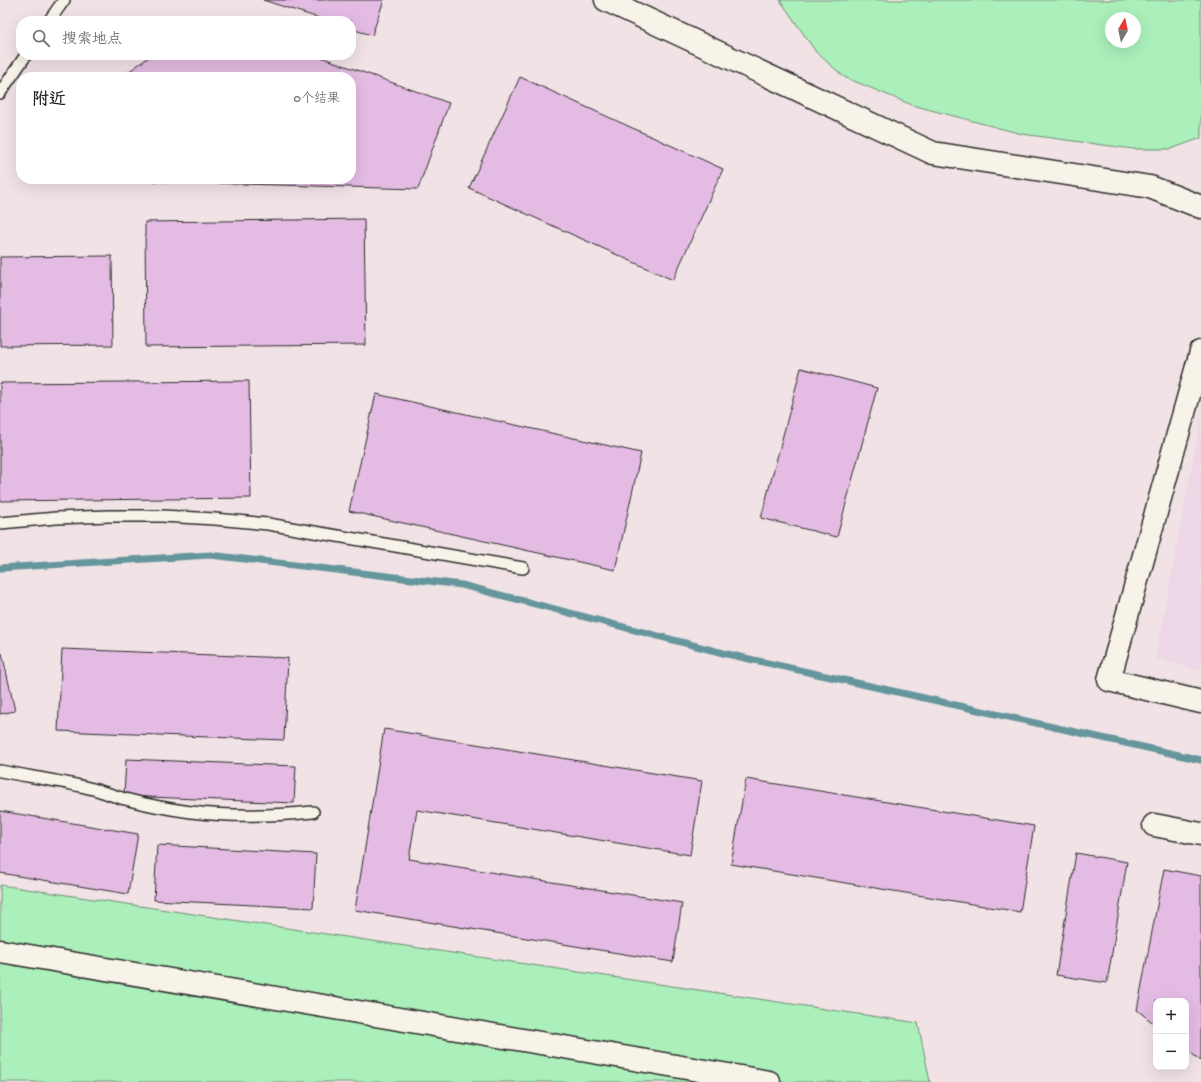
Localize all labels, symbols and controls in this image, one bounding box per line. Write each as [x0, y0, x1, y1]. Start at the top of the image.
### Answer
north arrow [1105, 12, 1141, 48]
search box [16, 16, 356, 60]
icon: search [30, 27, 52, 49]
text: 搜索地点 [62, 31, 122, 49]
text: 附近 [32, 91, 66, 111]
text: 0个结果 [294, 92, 340, 107]
map controls [1153, 998, 1189, 1070]
button: + [1153, 998, 1189, 1034]
button: − [1153, 1034, 1189, 1070]

